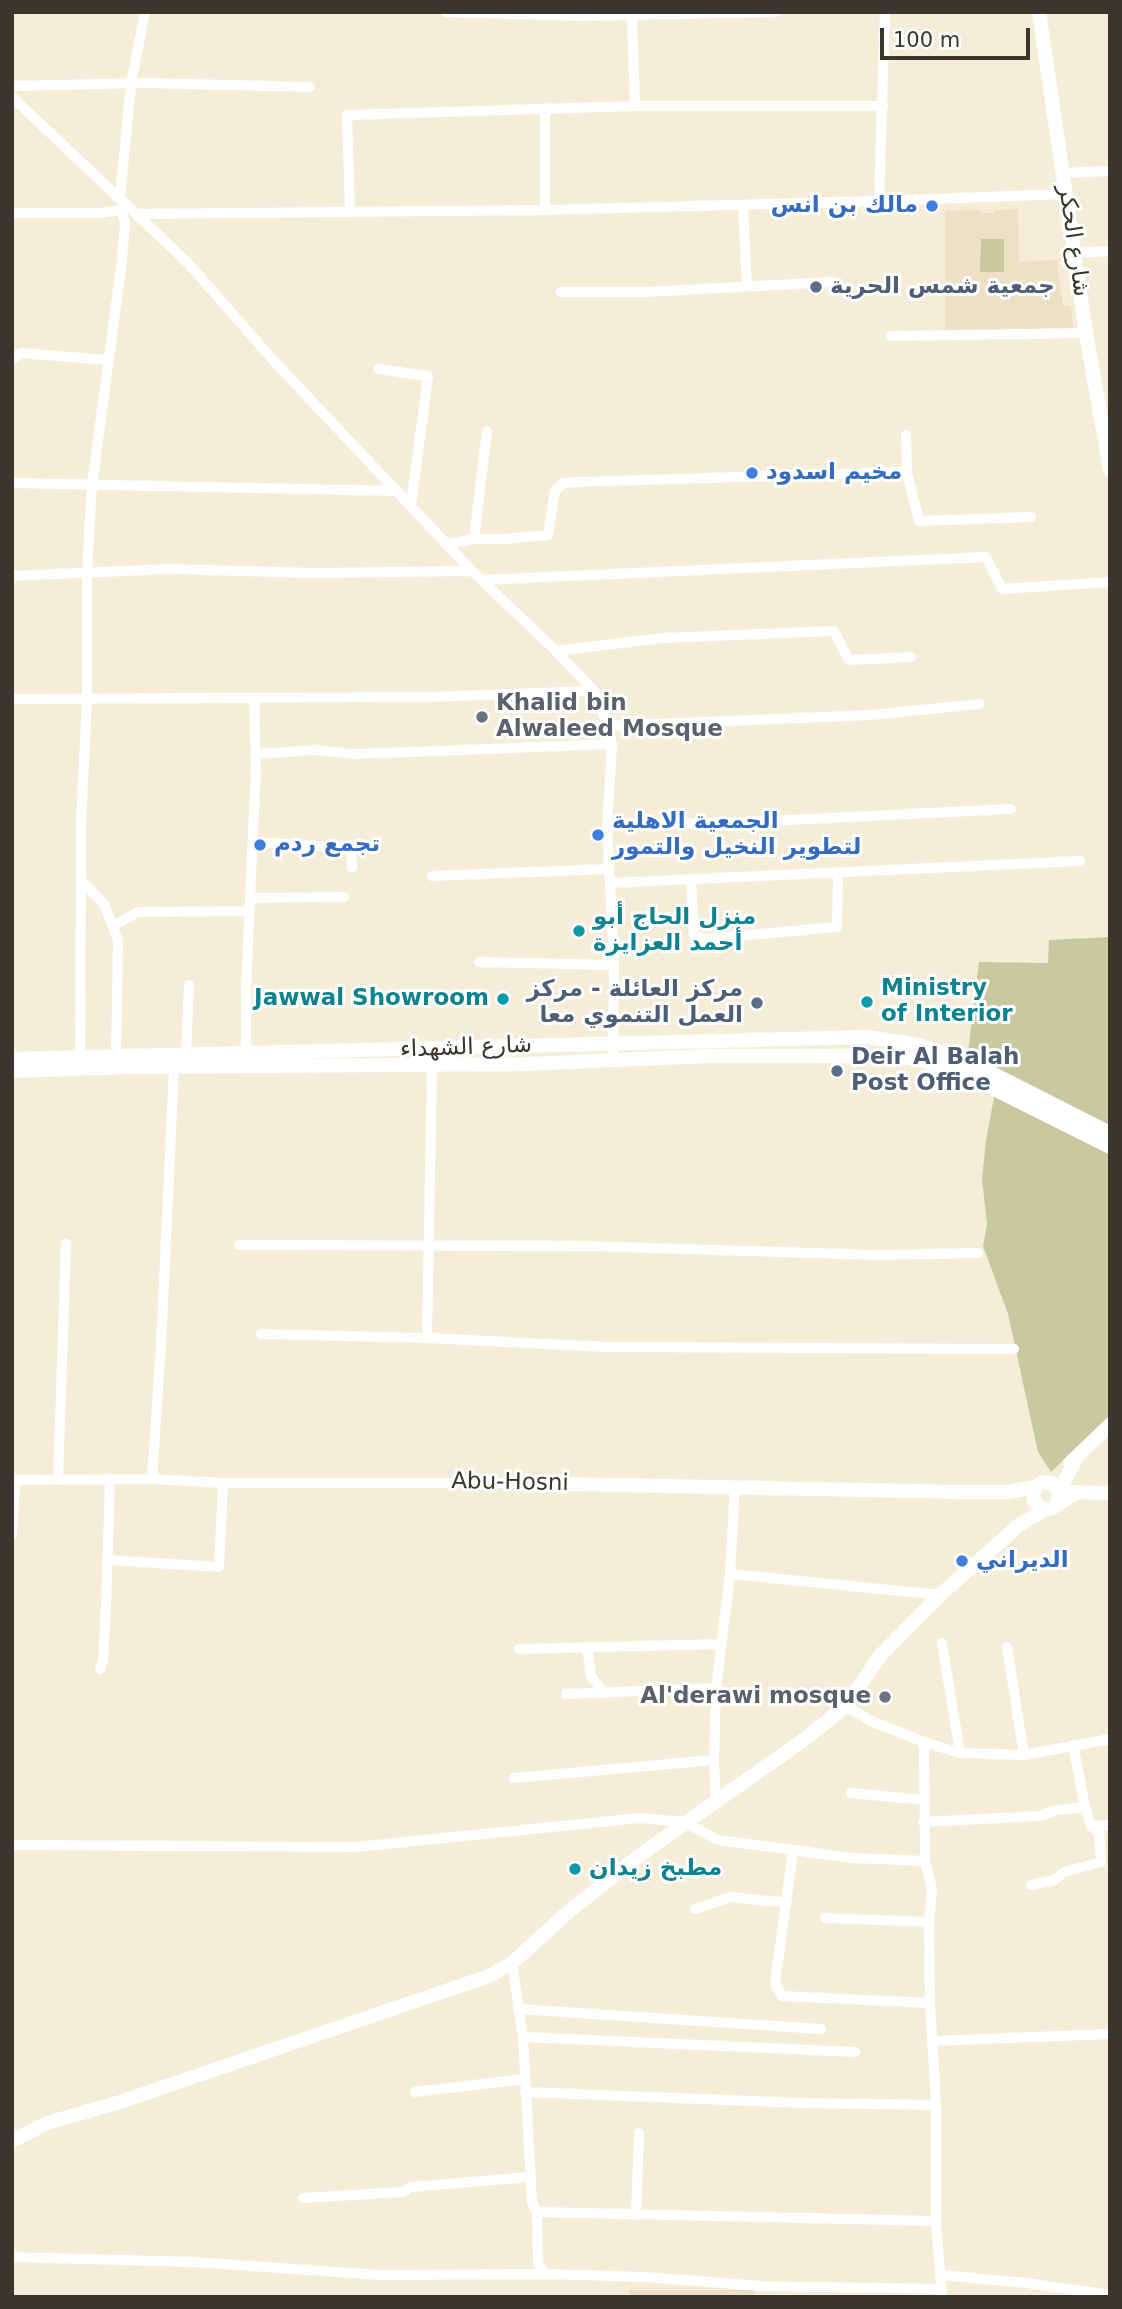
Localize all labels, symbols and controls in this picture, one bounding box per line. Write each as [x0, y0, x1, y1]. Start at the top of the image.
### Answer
scale bar [884, 14, 1034, 58]
text: 100 m [893, 28, 960, 52]
street label: شارع الحكر [1052, 184, 1094, 298]
place label: مالك بن انس [771, 192, 918, 220]
marker: مالك بن انس [924, 198, 940, 214]
place label: جمعية شمس الحرية [830, 273, 1055, 301]
marker: جمعية شمس الحرية [808, 279, 824, 295]
place label: مخيم اسدود [766, 459, 902, 487]
marker: مخيم اسدود [744, 465, 760, 481]
place label: Khalid bin Alwaleed Mosque [496, 690, 723, 744]
marker: Khalid bin Alwaleed Mosque [474, 709, 490, 725]
place label: الجمعية الاهلية لتطوير النخيل والتمور [612, 808, 861, 862]
marker: الجمعية الاهلية لتطوير النخيل والتمور [590, 827, 606, 843]
place label: تجمع ردم [274, 831, 380, 859]
marker: تجمع ردم [252, 837, 268, 853]
place label: منزل الحاج أبو أحمد العزايزة [593, 904, 756, 958]
marker: منزل الحاج أبو أحمد العزايزة [571, 923, 587, 939]
place label: Ministry of Interior [881, 975, 1013, 1029]
place label: مركز العائلة - مركز العمل التنموي معا [527, 976, 743, 1030]
place label: Jawwal Showroom [254, 985, 489, 1013]
marker: Jawwal Showroom [495, 991, 511, 1007]
marker: Ministry of Interior [859, 994, 875, 1010]
marker: مركز العائلة - مركز العمل التنموي معا [749, 995, 765, 1011]
street label: شارع الشهداء [399, 1032, 533, 1064]
place label: Deir Al Balah Post Office [851, 1044, 1019, 1098]
marker: Deir Al Balah Post Office [829, 1063, 845, 1079]
street label: Abu-Hosni [451, 1468, 569, 1498]
place label: الديراني [976, 1547, 1069, 1575]
marker: الديراني [954, 1553, 970, 1569]
place label: Al'derawi mosque [640, 1683, 871, 1711]
marker: Al'derawi mosque [877, 1689, 893, 1705]
place label: مطبخ زيدان [589, 1855, 722, 1883]
marker: مطبخ زيدان [567, 1861, 583, 1877]

